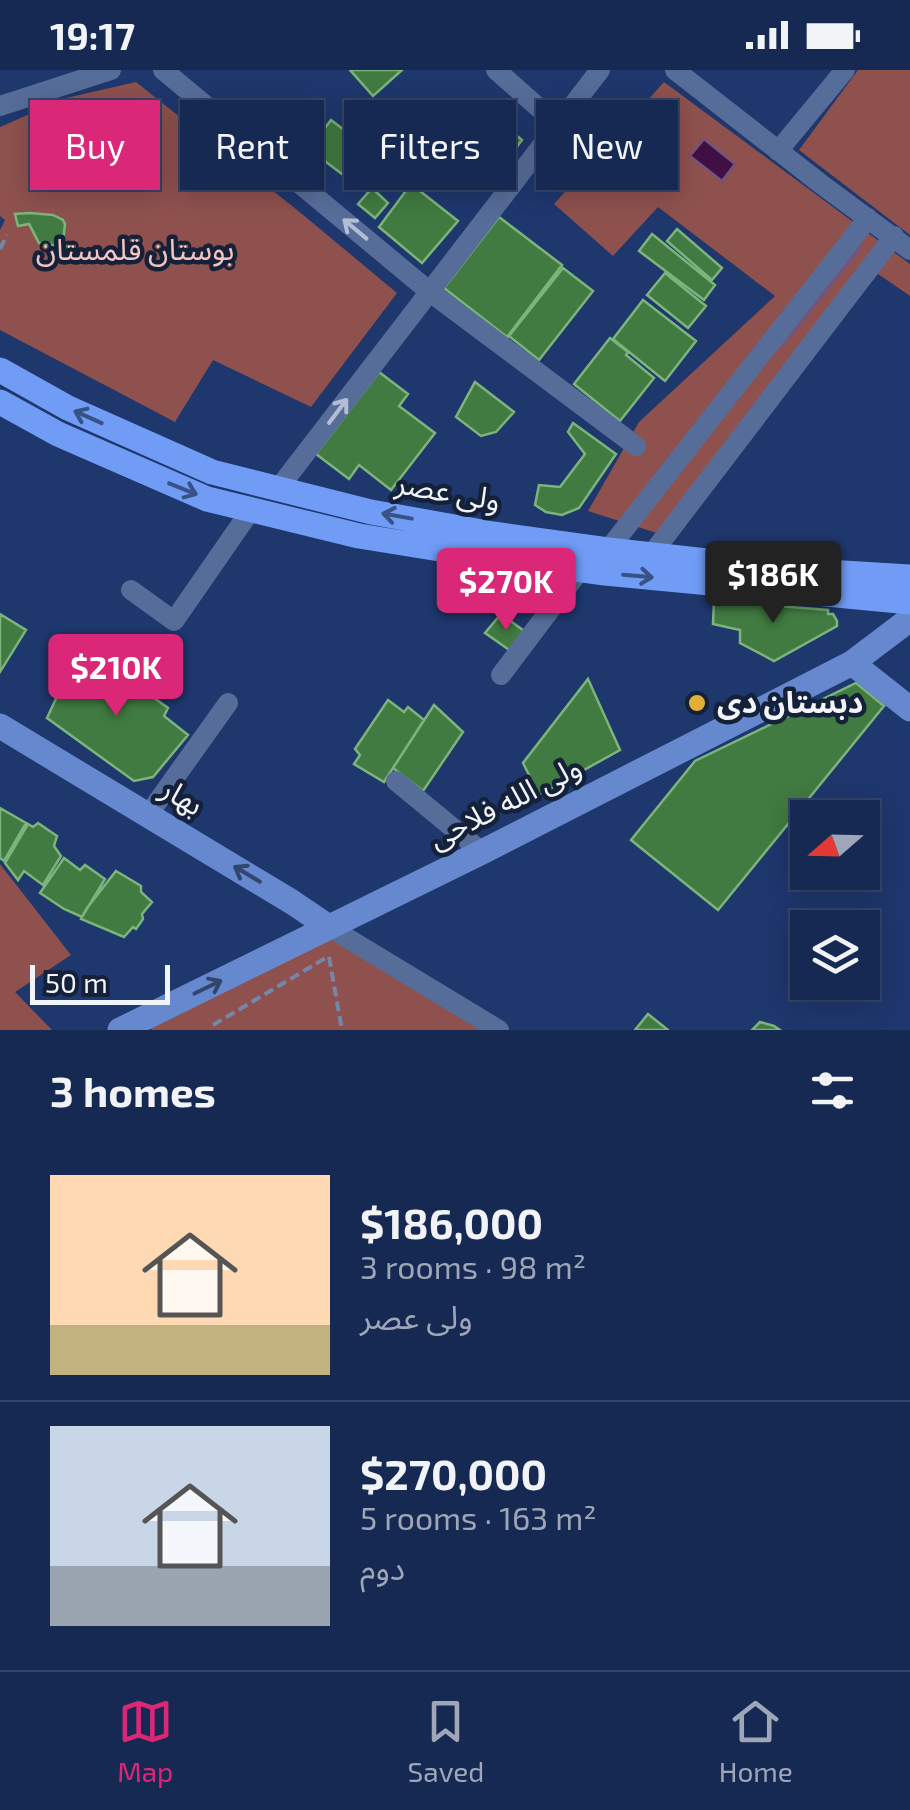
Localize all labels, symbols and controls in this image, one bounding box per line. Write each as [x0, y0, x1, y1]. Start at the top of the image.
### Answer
text: 19:17 [50, 12, 135, 58]
chip: Buy [30, 100, 160, 190]
chip: Rent [180, 100, 324, 190]
chip: Filters [344, 100, 516, 190]
chip: New [536, 100, 678, 190]
one-way arrow [343, 218, 368, 241]
park label: بوستان قلمستان [36, 230, 234, 267]
one-way arrow [326, 399, 348, 425]
one-way arrow [73, 407, 104, 425]
street label: ولی عصر [392, 463, 503, 518]
one-way arrow [167, 482, 197, 500]
one-way arrow [381, 506, 413, 525]
pin: $186K [703, 541, 843, 626]
pin: $270K [436, 548, 576, 633]
text: $186K [727, 554, 819, 592]
text: $270K [459, 561, 553, 599]
one-way arrow [622, 567, 654, 586]
pin: $210K [46, 634, 186, 719]
text: $210K [70, 647, 162, 685]
place label: دبستان دی [717, 683, 863, 720]
marker: دبستان دی [686, 692, 708, 714]
street label: ولی‌ الله فلاحی [422, 747, 587, 856]
street label: بهار [154, 768, 211, 823]
north arrow [790, 800, 880, 890]
map controls [790, 800, 880, 1000]
one-way arrow [233, 864, 262, 884]
button: layers [790, 910, 880, 1000]
scale bar [30, 960, 170, 1004]
text: 50 m [45, 965, 108, 999]
one-way arrow [192, 977, 222, 996]
icon: filters [805, 1063, 860, 1118]
text: 3 homes [50, 1065, 216, 1115]
text: $186,000 [360, 1197, 543, 1247]
icon: home [130, 1215, 250, 1335]
text: 3 rooms · 98 m² [360, 1247, 586, 1285]
text: ولی عصر [360, 1297, 472, 1335]
text: $270,000 [360, 1448, 547, 1498]
icon: home [130, 1466, 250, 1586]
text: 5 rooms · 163 m² [360, 1498, 596, 1536]
text: دوم [360, 1548, 405, 1586]
tab: Map [117, 1694, 173, 1788]
tab: Saved [408, 1694, 484, 1788]
tab: Home [719, 1694, 793, 1788]

